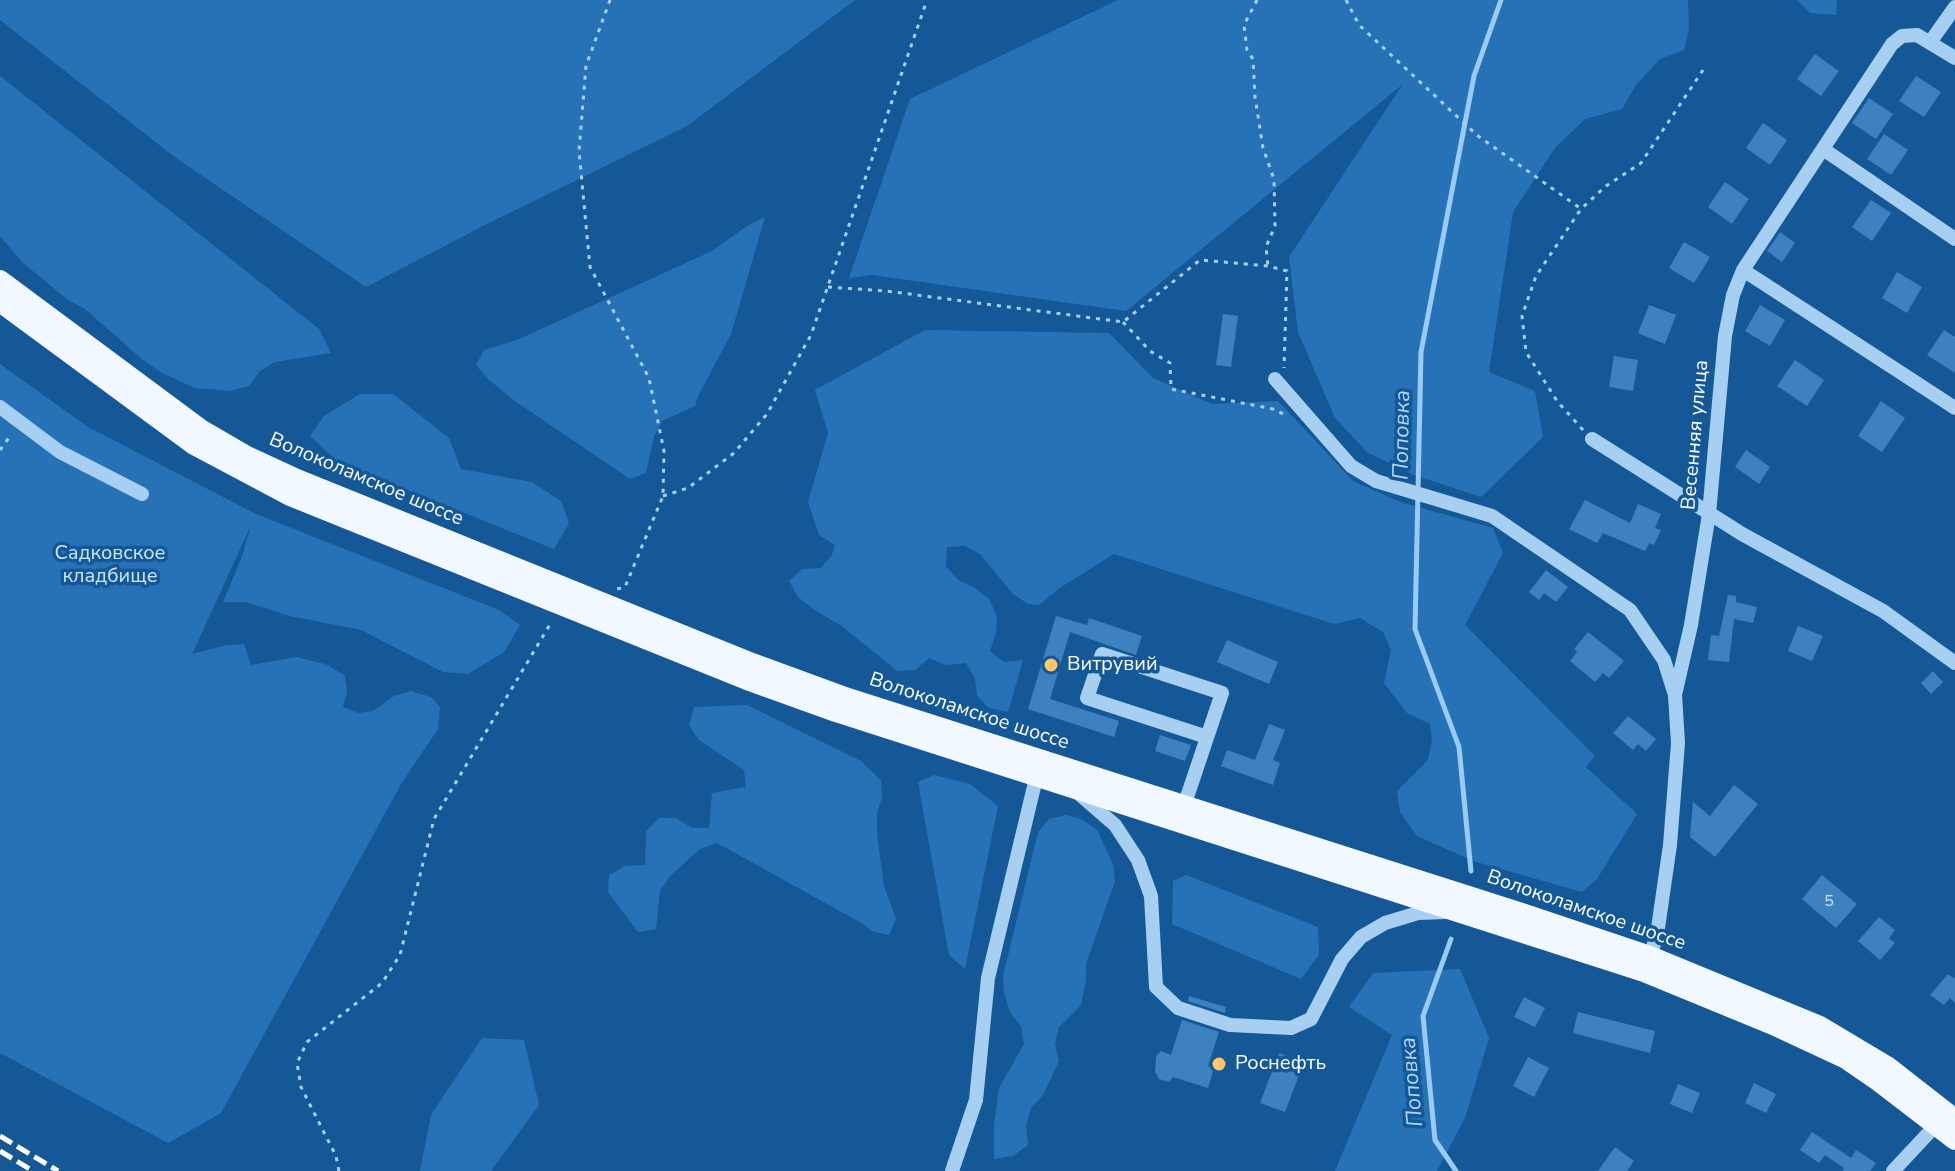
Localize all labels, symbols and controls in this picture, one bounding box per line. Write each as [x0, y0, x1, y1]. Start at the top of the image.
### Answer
street label: Весенняя улица [1677, 359, 1715, 511]
water label: Поповка [1389, 390, 1417, 480]
street label: Волоколамское шоссе [265, 428, 467, 532]
park label: Садковское кладбище [55, 542, 165, 589]
place label: Витрувий [1067, 653, 1158, 677]
marker: Витрувий [1042, 656, 1060, 674]
street label: Волоколамское шоссе [866, 668, 1072, 756]
street label: Волоколамское шоссе [1483, 866, 1689, 956]
house number: 5 [1824, 892, 1834, 912]
water label: Поповка [1396, 1036, 1430, 1128]
place label: Роснефть [1235, 1052, 1326, 1076]
marker: Роснефть [1210, 1055, 1228, 1073]

